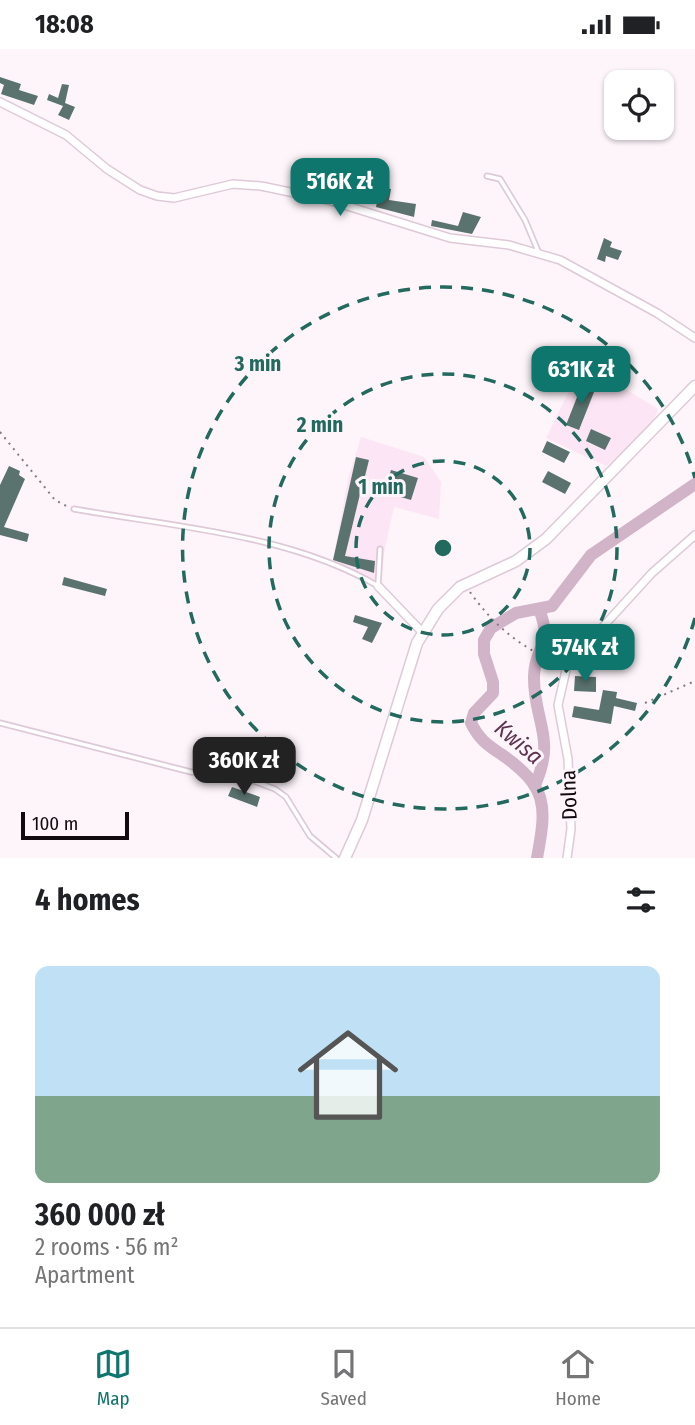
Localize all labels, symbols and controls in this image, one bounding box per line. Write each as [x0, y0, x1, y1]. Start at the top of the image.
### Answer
text: 18:08 [35, 9, 94, 40]
map controls [604, 70, 674, 140]
button: locate [604, 70, 674, 140]
pin: 516K zł [275, 159, 405, 218]
text: 516K zł [307, 167, 373, 195]
pin: 631K zł [516, 347, 646, 406]
text: 3 min [234, 351, 281, 377]
text: 631K zł [547, 355, 615, 383]
text: 2 min [296, 412, 343, 438]
text: 1 min [358, 474, 404, 500]
centre of rings [431, 536, 455, 560]
pin: 574K zł [520, 625, 650, 684]
text: 574K zł [552, 633, 618, 661]
water label: Kwisa [489, 714, 549, 770]
pin: 360K zł [179, 737, 309, 797]
text: 360K zł [209, 746, 279, 774]
street label: Dolna [555, 769, 583, 821]
scale bar [21, 809, 130, 841]
text: 100 m [32, 812, 78, 835]
icon: filters [622, 881, 660, 919]
text: 4 homes [35, 882, 140, 918]
icon: home [285, 1012, 411, 1138]
text: 360 000 zł [35, 1197, 165, 1233]
text: 2 rooms · 56 m² [35, 1233, 179, 1261]
text: Apartment [35, 1261, 135, 1289]
tab: Map [94, 1345, 132, 1410]
tab: Saved [321, 1345, 367, 1410]
tab: Home [555, 1345, 601, 1410]

